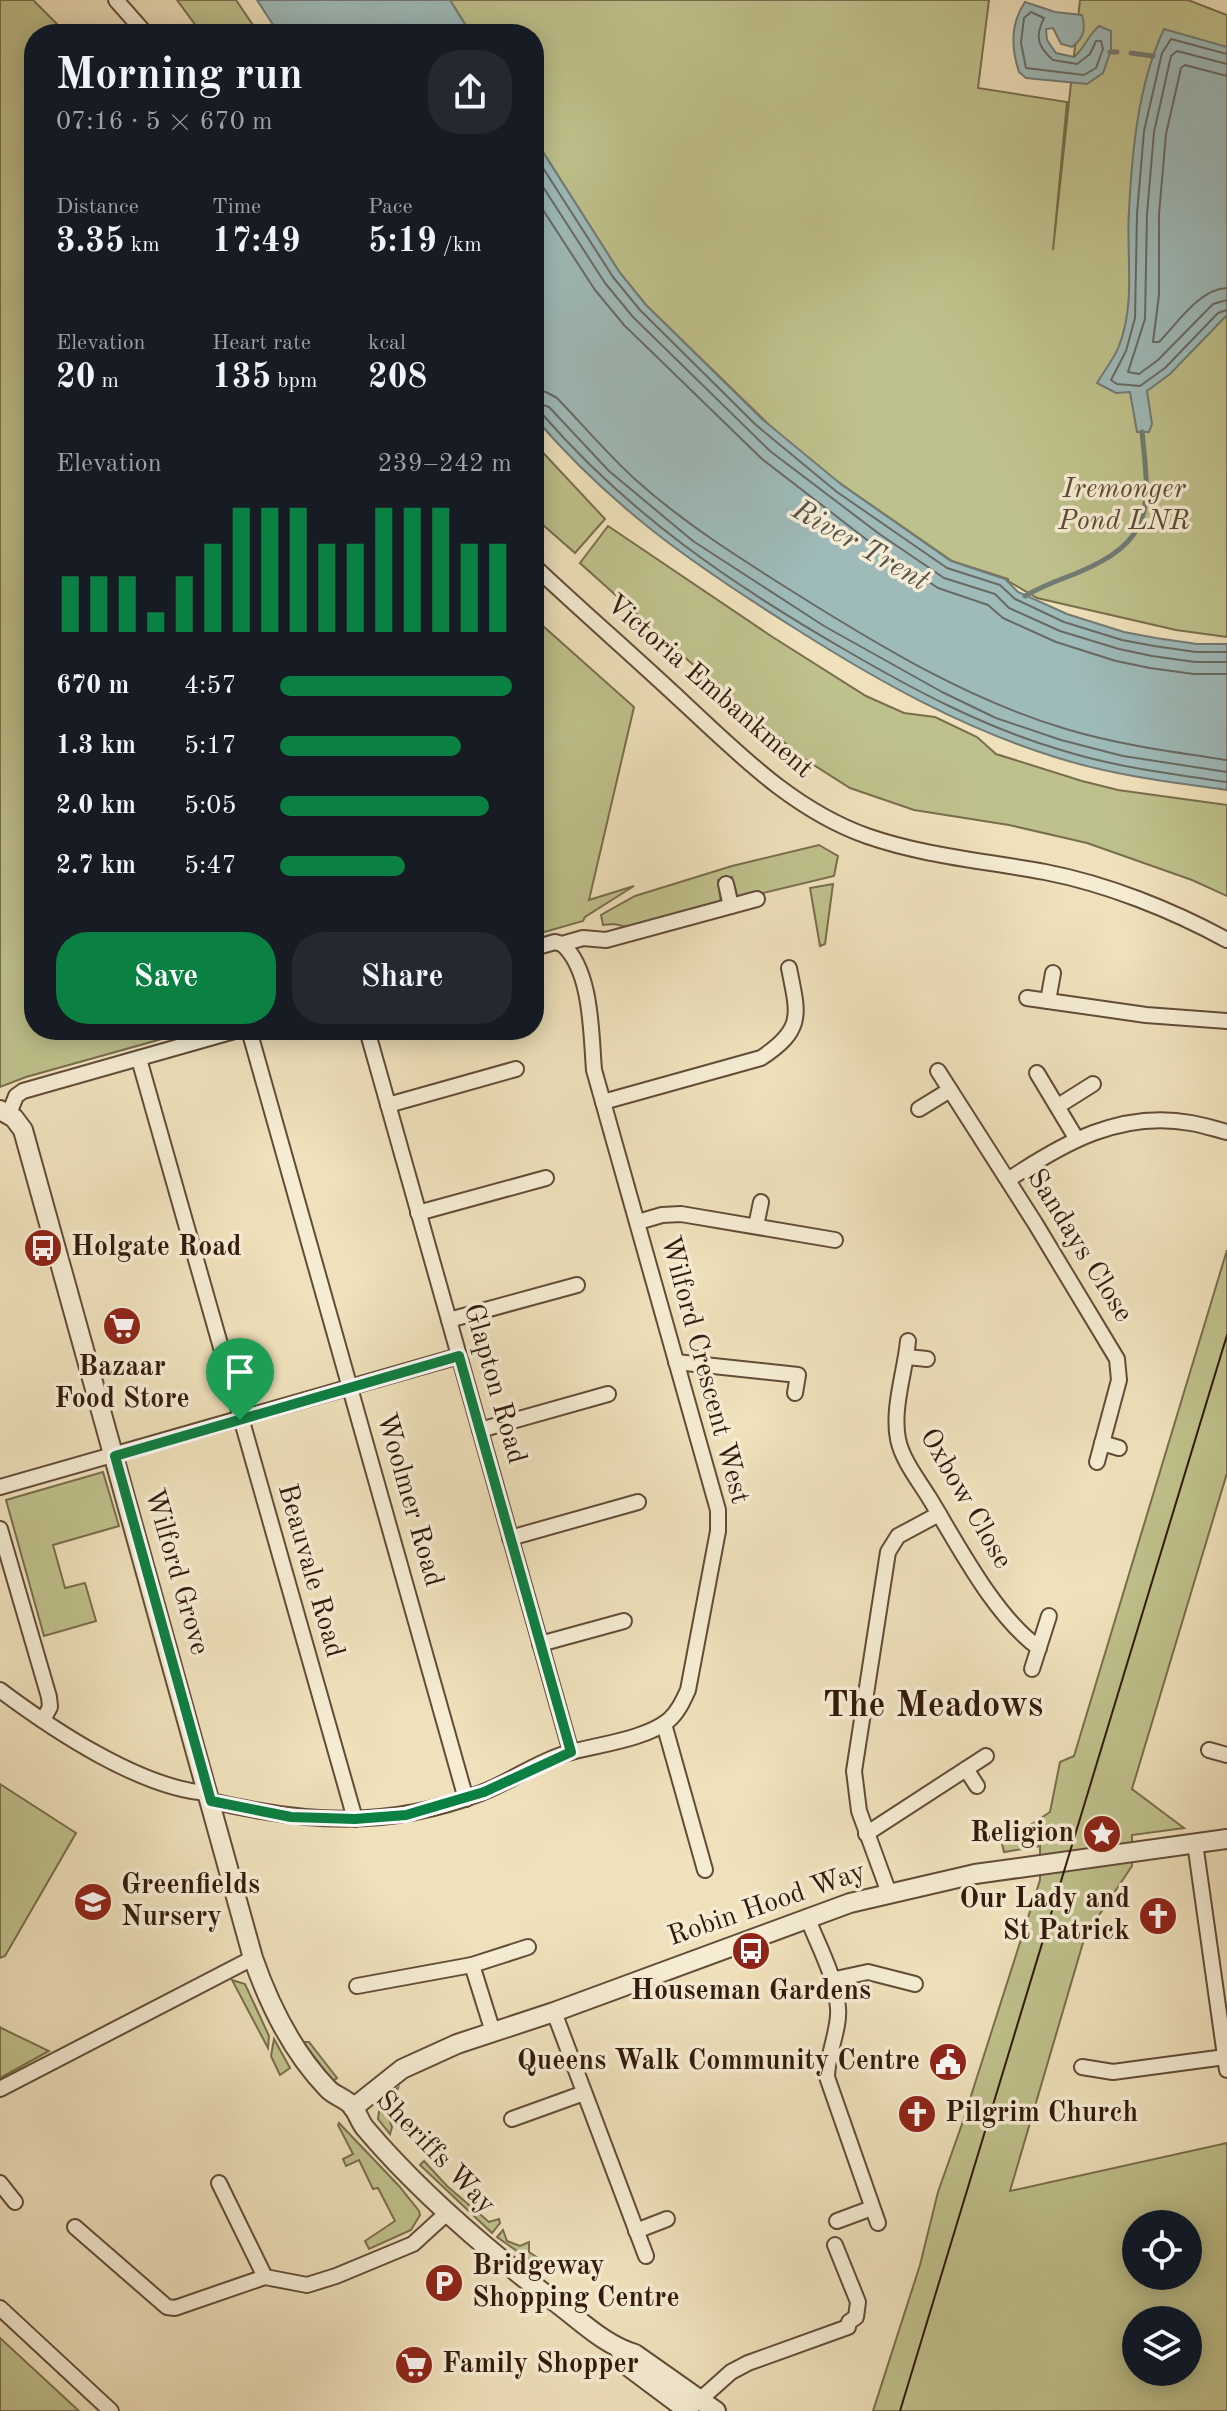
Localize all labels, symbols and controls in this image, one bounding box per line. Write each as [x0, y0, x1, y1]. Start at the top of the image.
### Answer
button: share [428, 50, 512, 134]
text: Morning run [56, 54, 303, 98]
text: 07:16 · 5 × 670 m [56, 109, 273, 135]
text: Distance [56, 196, 139, 218]
text: Time [212, 196, 261, 218]
text: Pace [368, 196, 413, 218]
text: 3.35 [56, 225, 125, 259]
text: 17:49 [212, 225, 300, 259]
text: 5:19 [368, 225, 437, 259]
text: km [125, 234, 160, 256]
text: /km [437, 234, 482, 256]
text: Elevation [56, 332, 146, 354]
text: Heart rate [212, 332, 311, 354]
text: kcal [368, 332, 406, 354]
text: 20 [56, 361, 95, 395]
text: 135 [212, 361, 271, 395]
text: 208 [368, 361, 427, 395]
text: m [95, 370, 119, 392]
text: bpm [271, 370, 317, 392]
text: Elevation [56, 451, 162, 477]
text: 239–242 m [377, 451, 512, 477]
park label: Iremonger Pond LNR [1057, 476, 1190, 536]
water label: River Trent [786, 494, 934, 597]
street label: Victoria Embankment [600, 590, 818, 784]
text: 670 m [56, 673, 129, 699]
text: 4:57 [184, 673, 237, 699]
text: 1.3 km [56, 733, 136, 759]
text: 5:17 [184, 733, 237, 759]
text: 2.0 km [56, 793, 136, 819]
text: 5:05 [184, 793, 237, 819]
text: 2.7 km [56, 853, 136, 879]
text: 5:47 [184, 853, 237, 879]
button: Save [56, 932, 276, 1024]
button: Share [292, 932, 512, 1024]
street label: Sandays Close [1021, 1165, 1137, 1327]
bus stop icon: Holgate Road [22, 1227, 64, 1269]
street label: Wilford Crescent West [655, 1233, 753, 1507]
place label: Holgate Road [71, 1234, 242, 1262]
street label: Glapton Road [458, 1301, 530, 1467]
supermarket icon: Bazaar Food Store [101, 1305, 143, 1347]
pin [206, 1338, 274, 1420]
icon: arrive [218, 1350, 262, 1394]
place label: Bazaar Food Store [54, 1354, 190, 1414]
street label: Woolmer Road [371, 1410, 447, 1590]
street label: Oxbow Close [914, 1424, 1016, 1574]
street label: Beauvale Road [272, 1481, 348, 1661]
street label: Wilford Grove [139, 1486, 213, 1658]
district label: The Meadows [823, 1689, 1043, 1725]
place icon: Religion [1081, 1813, 1123, 1855]
place label: Religion [970, 1820, 1074, 1848]
street label: Robin Hood Way [665, 1858, 870, 1952]
place label: Greenfields Nursery [121, 1872, 260, 1932]
school or university icon: Greenfields Nursery [72, 1881, 114, 1923]
place label: Our Lady and St Patrick [959, 1886, 1130, 1946]
church icon: Our Lady and St Patrick [1137, 1895, 1179, 1937]
bus stop icon: Houseman Gardens [730, 1930, 772, 1972]
place label: Houseman Gardens [631, 1978, 871, 2006]
public building icon: Queens Walk Community Centre [927, 2041, 969, 2083]
place label: Queens Walk Community Centre [517, 2048, 920, 2076]
street label: Sheriffs Way [370, 2086, 500, 2220]
church icon: Pilgrim Church [896, 2093, 938, 2135]
place label: Pilgrim Church [945, 2100, 1138, 2128]
map controls [1122, 2210, 1202, 2386]
button: locate [1122, 2210, 1202, 2290]
place label: Bridgeway Shopping Centre [472, 2253, 680, 2313]
parking icon: Bridgeway Shopping Centre [423, 2262, 465, 2304]
button: layers [1122, 2306, 1202, 2386]
supermarket icon: Family Shopper [393, 2344, 435, 2386]
place label: Family Shopper [442, 2351, 639, 2379]

